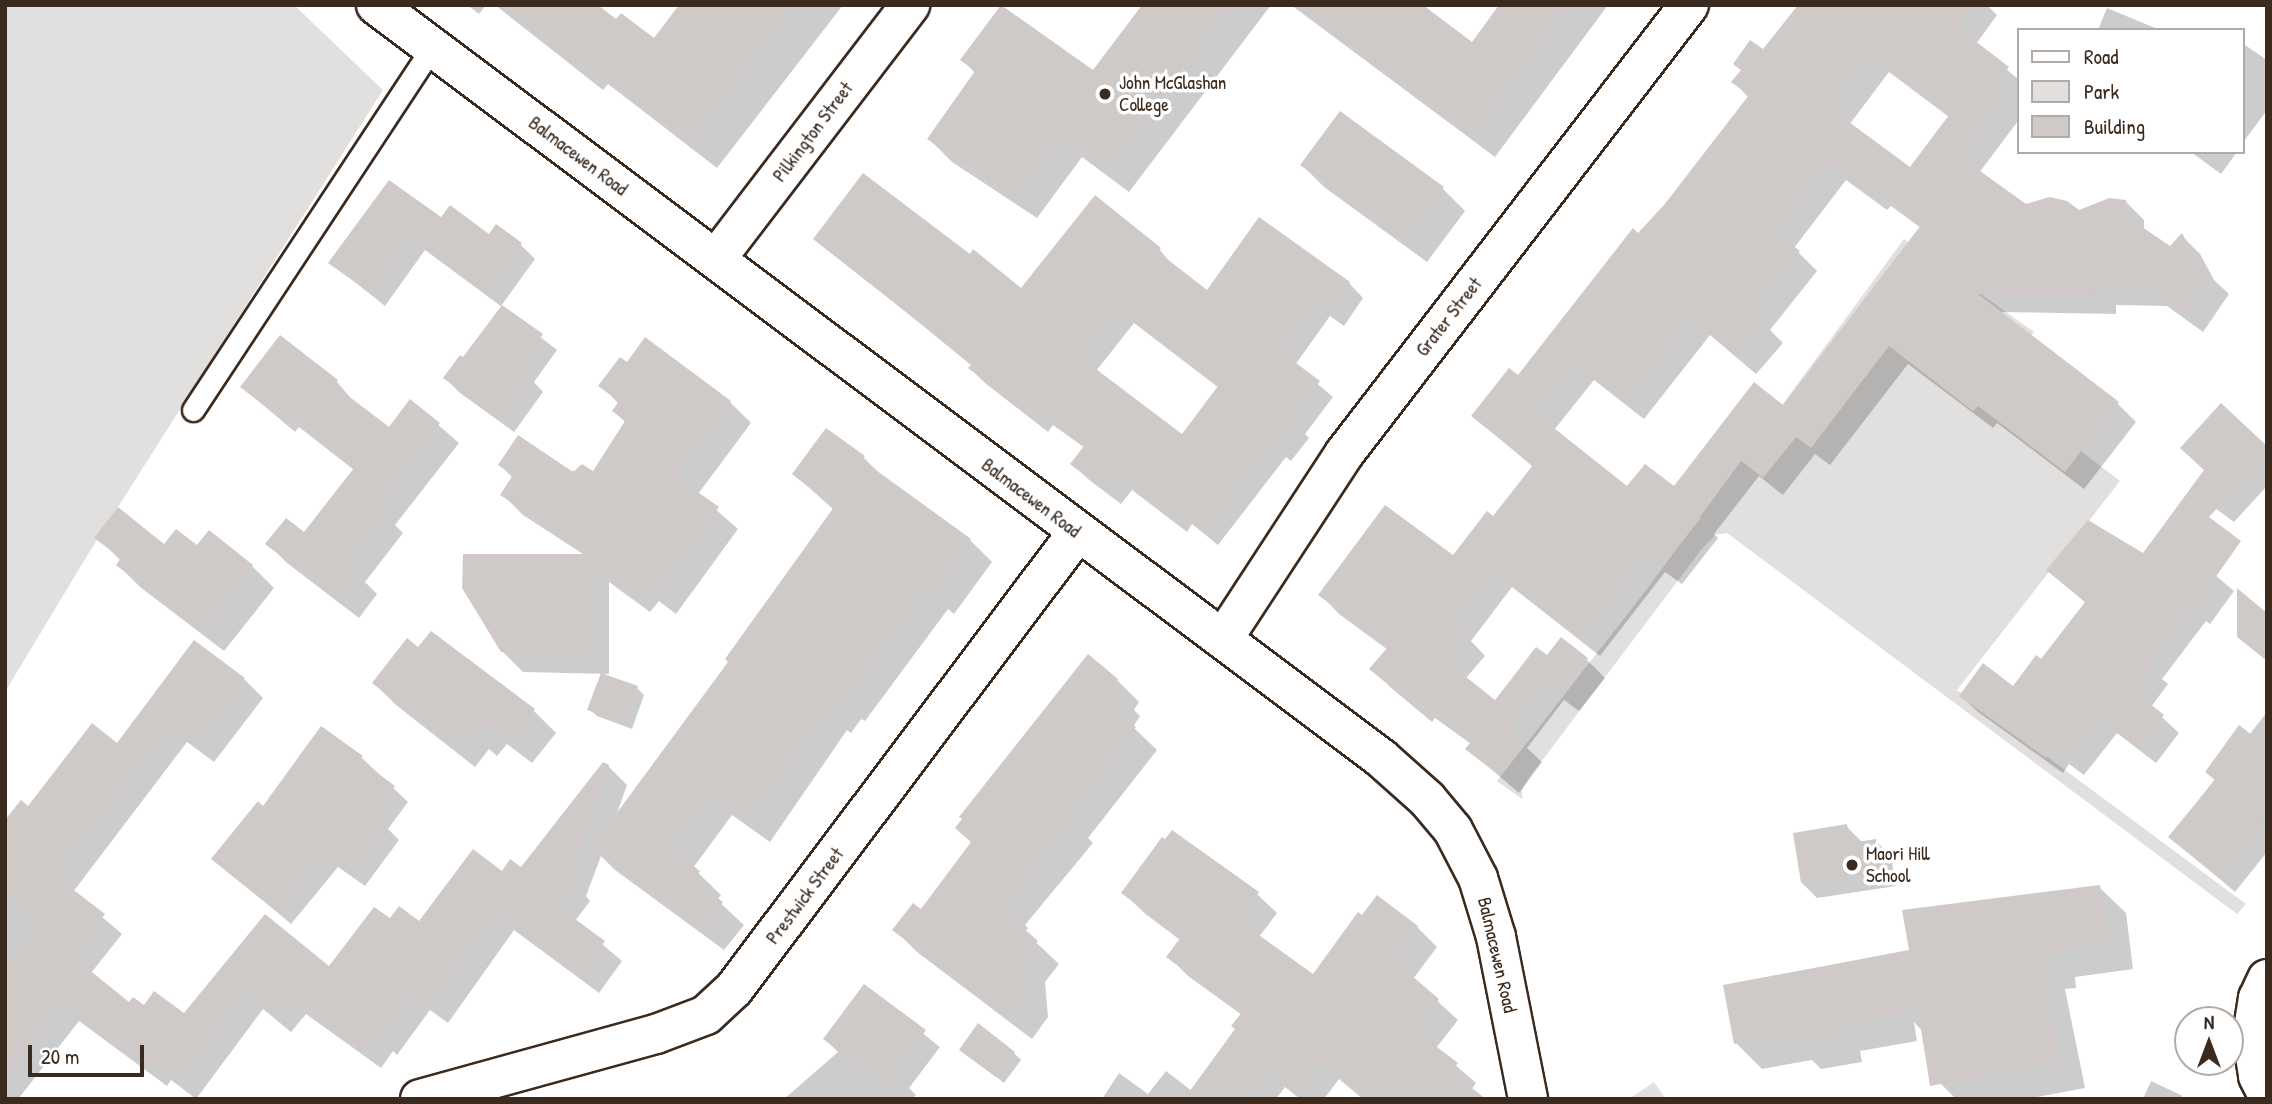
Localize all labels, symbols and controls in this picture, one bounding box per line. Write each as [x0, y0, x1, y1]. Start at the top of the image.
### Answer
legend [2016, 28, 2244, 154]
text: Road [2084, 42, 2118, 71]
place label: John McGlashan College [1119, 72, 1226, 116]
text: Park [2084, 77, 2119, 106]
street label: Pilkington Street [768, 78, 858, 186]
marker: John McGlashan College [1097, 86, 1113, 102]
street label: Balmacewen Road [524, 111, 632, 201]
text: Building [2084, 112, 2145, 141]
street label: Grater Street [1411, 273, 1487, 361]
street label: Balmacewen Road [977, 453, 1085, 543]
street label: Prestwick Street [761, 843, 849, 949]
place label: Maori Hill School [1866, 843, 1930, 887]
marker: Maori Hill School [1844, 857, 1860, 873]
street label: Balmacewen Road [1473, 895, 1521, 1015]
north arrow [2174, 1006, 2244, 1076]
text: N [2204, 1009, 2214, 1035]
scale bar [32, 1030, 147, 1074]
text: 20 m [41, 1042, 79, 1071]

